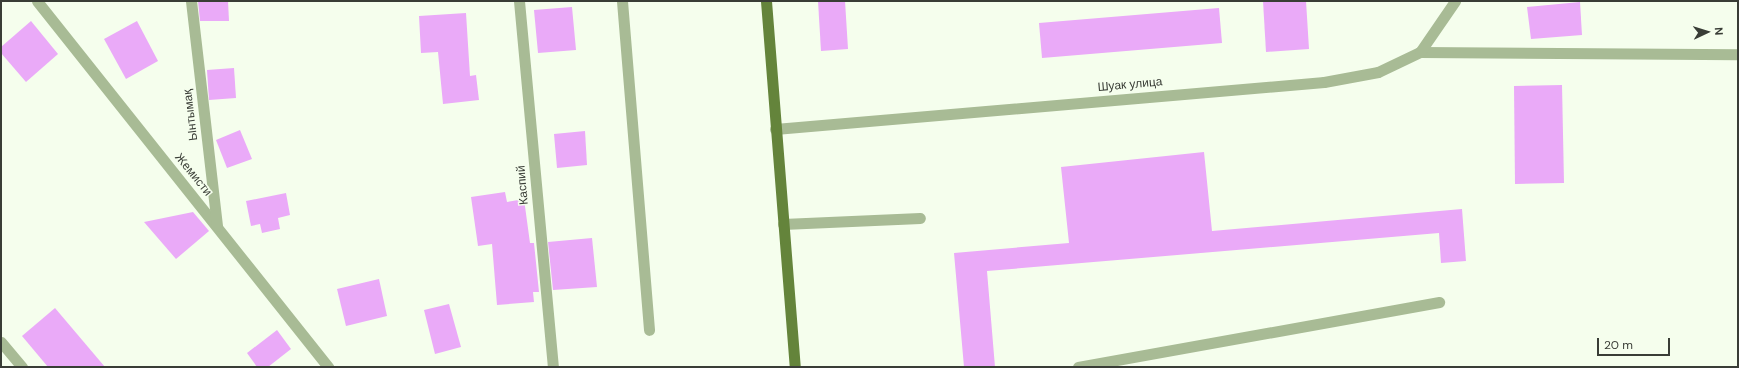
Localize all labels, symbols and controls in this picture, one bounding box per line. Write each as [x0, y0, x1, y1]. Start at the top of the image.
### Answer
north arrow [1687, 12, 1727, 52]
text: N [1712, 27, 1726, 36]
street label: Шуак улица [1097, 75, 1163, 95]
street label: Ынтымақ [181, 89, 201, 141]
street label: Жемисти [171, 151, 215, 199]
street label: Каспий [514, 165, 532, 205]
scale bar [1599, 330, 1672, 356]
text: 20 m [1604, 337, 1633, 353]

